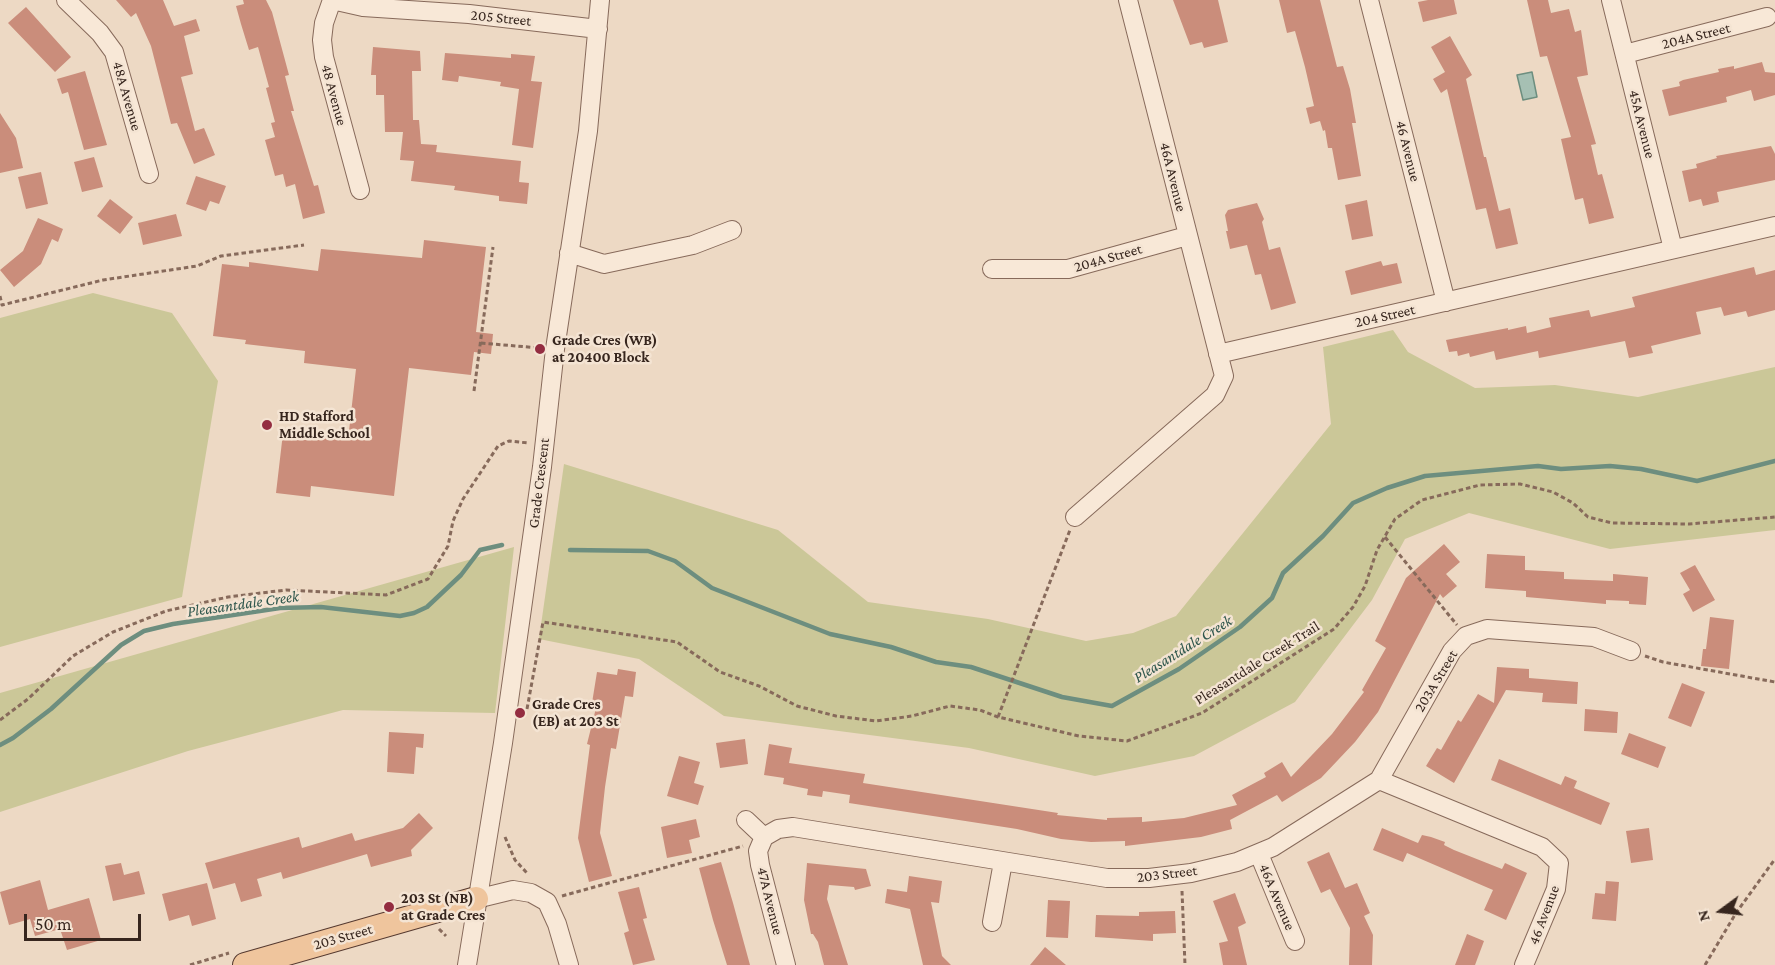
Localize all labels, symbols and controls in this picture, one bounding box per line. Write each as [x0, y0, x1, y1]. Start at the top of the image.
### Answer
street label: 205 Street [470, 6, 532, 30]
street label: 204A Street [1660, 19, 1732, 53]
street label: 48A Avenue [109, 59, 145, 133]
street label: 48 Avenue [317, 62, 351, 128]
street label: 45A Avenue [1625, 88, 1659, 160]
street label: 46 Avenue [1392, 119, 1424, 183]
street label: 46A Avenue [1156, 141, 1190, 213]
street label: 204A Street [1072, 240, 1144, 276]
street label: 204 Street [1353, 300, 1417, 332]
place label: Grade Cres (WB) at 20400 Block [552, 331, 657, 366]
marker: Grade Cres (WB) at 20400 Block [533, 342, 547, 356]
place label: HD Stafford Middle School [279, 407, 370, 442]
marker: HD Stafford Middle School [260, 418, 274, 432]
street label: Grade Crescent [525, 437, 553, 529]
water label: Pleasantdale Creek [186, 587, 300, 621]
water label: Pleasantdale Creek [1130, 611, 1236, 687]
street label: Pleasantdale Creek Trail [1191, 617, 1323, 709]
street label: 203A Street [1411, 647, 1461, 715]
place label: Grade Cres (EB) at 203 St [532, 695, 619, 730]
marker: Grade Cres (EB) at 203 St [513, 706, 527, 720]
street label: 203 Street [1136, 861, 1198, 887]
street label: 46A Avenue [1255, 861, 1299, 933]
street label: 47A Avenue [753, 865, 787, 937]
north arrow [1691, 881, 1751, 941]
street label: 46 Avenue [1524, 883, 1564, 947]
place label: 203 St (NB) at Grade Cres [401, 889, 485, 924]
marker: 203 St (NB) at Grade Cres [382, 900, 396, 914]
scale bar [27, 902, 144, 940]
text: N [1694, 908, 1713, 923]
text: 50 m [35, 914, 72, 934]
street label: 203 Street [311, 920, 375, 954]

